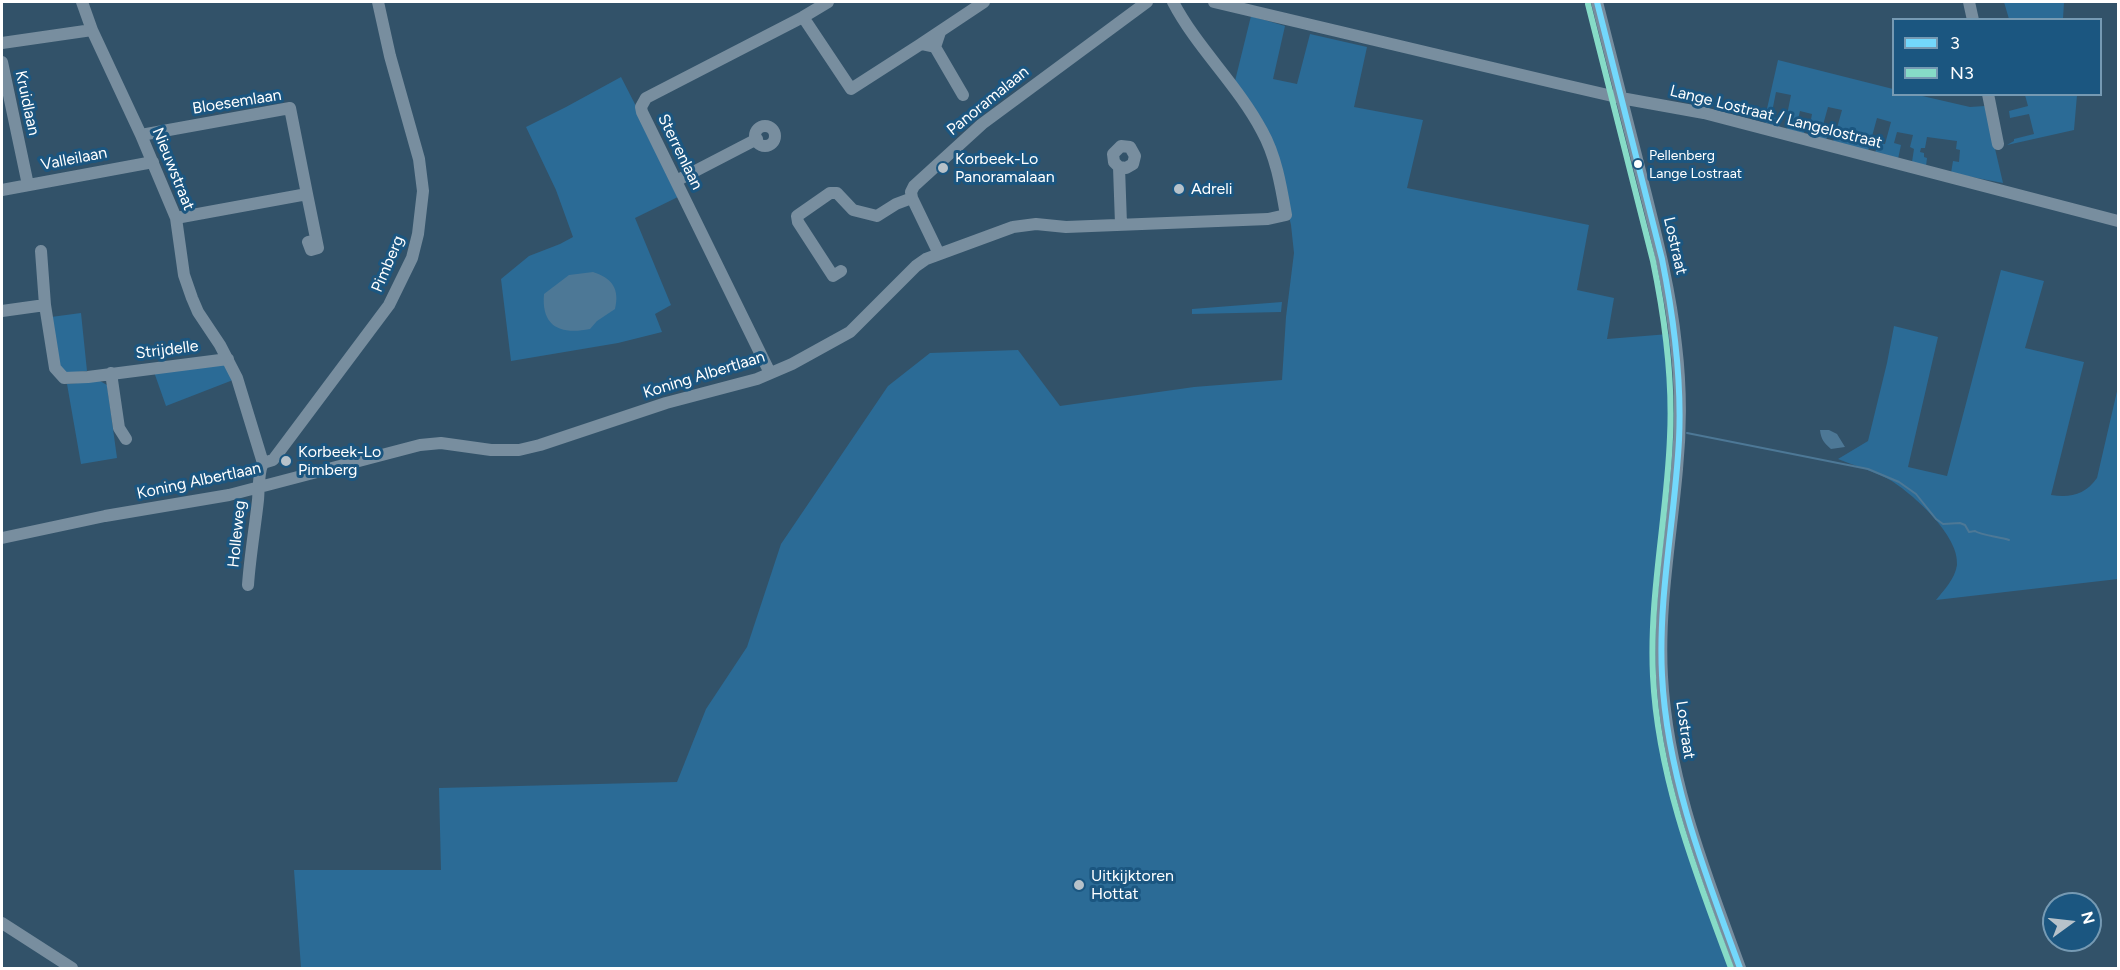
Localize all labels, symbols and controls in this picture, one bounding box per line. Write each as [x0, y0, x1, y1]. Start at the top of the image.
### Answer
legend [1892, 18, 2102, 96]
text: 3 [1950, 32, 1960, 54]
street label: Panoramalaan [943, 62, 1033, 140]
text: N3 [1950, 62, 1974, 84]
street label: Kruidlaan [11, 69, 43, 137]
street label: Lange Lostraat / Langelostraat [1668, 81, 1884, 153]
street label: Bloesemlaan [191, 85, 283, 119]
street label: Sterrenlaan [653, 111, 707, 193]
street label: Nieuwstraat [148, 125, 198, 213]
street label: Valleilaan [39, 143, 109, 175]
place label: Pellenberg Lange Lostraat [1649, 148, 1742, 180]
place label: Korbeek-Lo Panoramalaan [955, 149, 1055, 187]
marker: Pellenberg Lange Lostraat [1632, 158, 1644, 170]
marker: Korbeek-Lo Panoramalaan [936, 161, 950, 175]
place label: Adreli [1191, 179, 1232, 199]
marker: Adreli [1172, 182, 1186, 196]
street label: Lostraat [1659, 215, 1691, 277]
street label: Pimberg [368, 233, 408, 295]
street label: Strijdelle [134, 337, 200, 363]
street label: Koning Albertlaan [641, 347, 767, 403]
place label: Korbeek-Lo Pimberg [298, 442, 381, 480]
marker: Korbeek-Lo Pimberg [279, 454, 293, 468]
street label: Koning Albertlaan [135, 458, 263, 504]
street label: Holleweg [224, 500, 250, 568]
street label: Lostraat [1671, 700, 1699, 760]
place label: Uitkijktoren Hottat [1091, 866, 1174, 904]
marker: Uitkijktoren Hottat [1072, 878, 1086, 892]
north arrow [2042, 892, 2102, 952]
text: N [2077, 909, 2099, 926]

